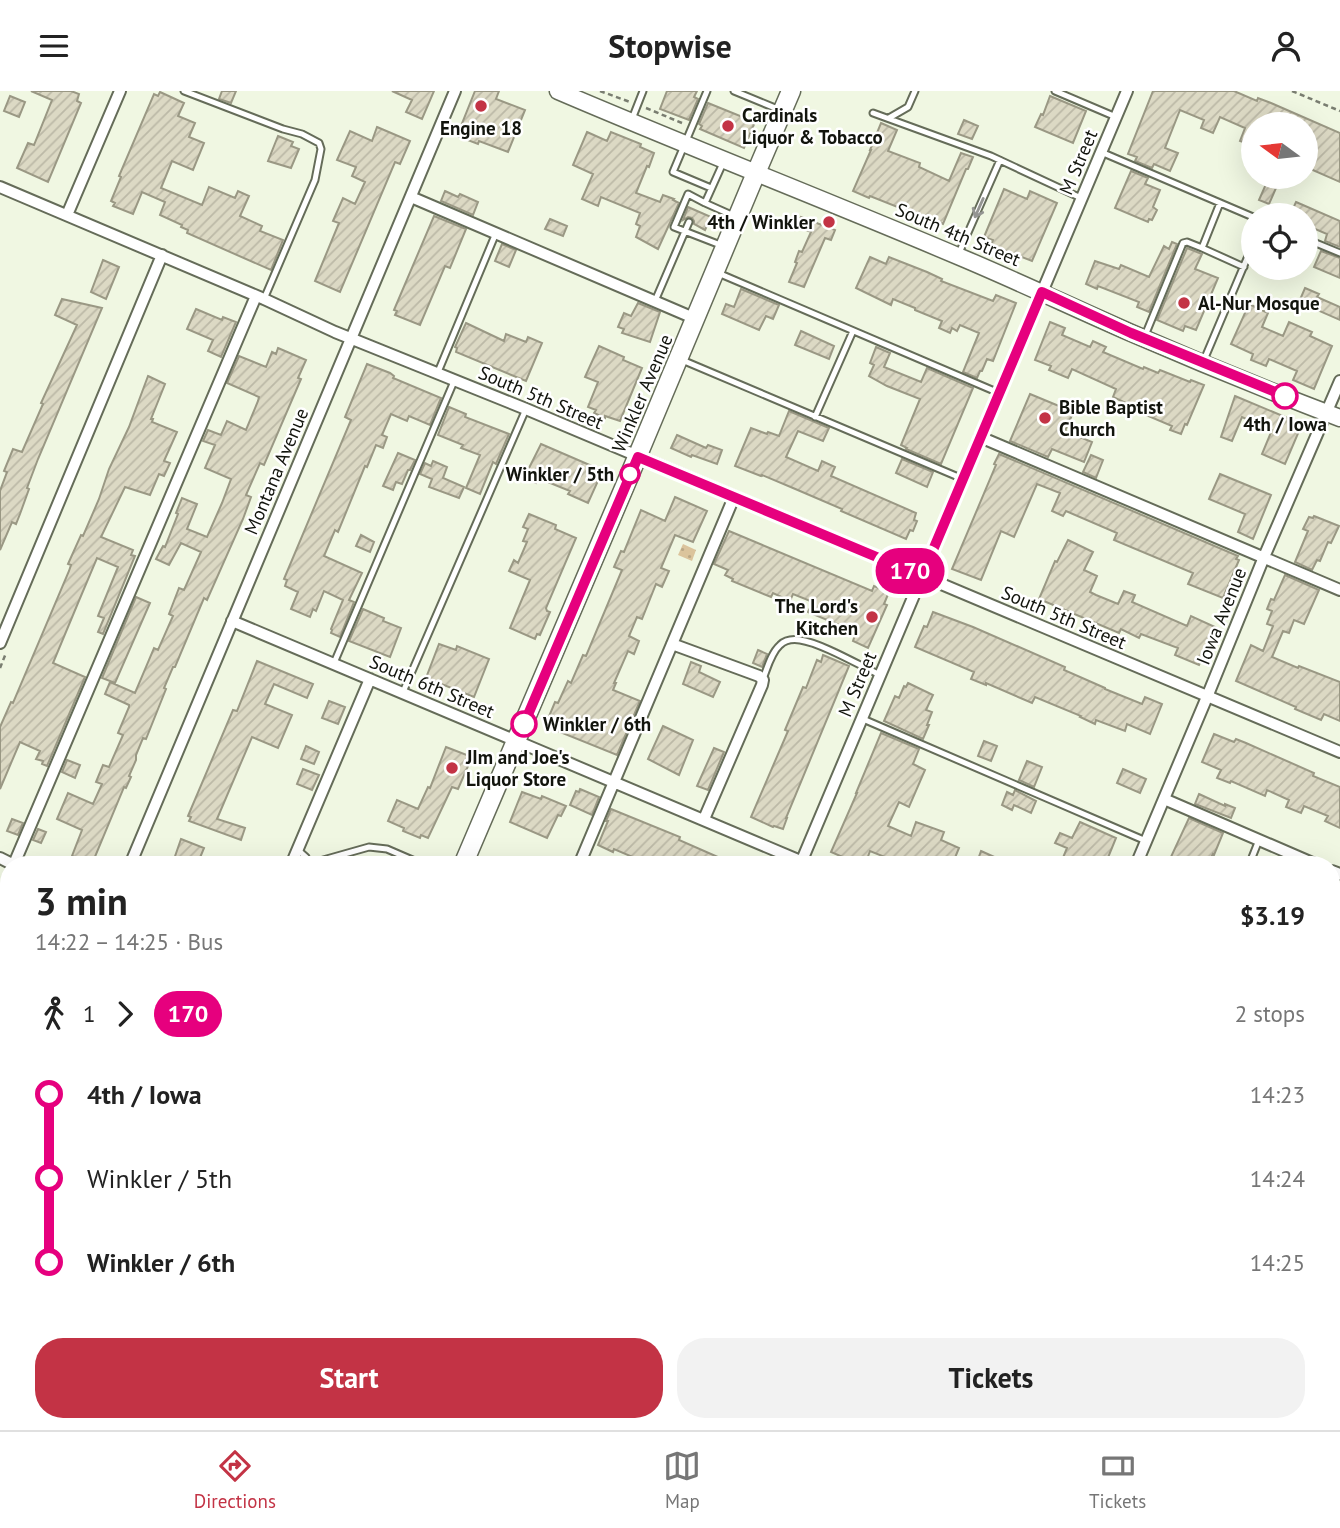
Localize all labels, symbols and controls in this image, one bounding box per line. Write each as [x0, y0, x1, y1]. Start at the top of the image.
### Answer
text: Stopwise [608, 25, 732, 67]
icon: menu [35, 27, 73, 65]
icon: person [1267, 27, 1305, 65]
marker: Engine 18 [473, 98, 489, 114]
place label: Cardinals Liquor & Tobacco [742, 103, 883, 149]
north arrow [1241, 112, 1318, 189]
map controls [1241, 112, 1318, 280]
place label: Engine 18 [440, 116, 522, 140]
marker: Cardinals Liquor & Tobacco [720, 118, 736, 134]
street label: M Street [1054, 125, 1103, 198]
street label: South 4th Street [892, 197, 1025, 271]
one-way arrow [972, 197, 985, 218]
button: locate [1241, 203, 1318, 280]
place label: 4th / Winkler [707, 210, 815, 234]
marker: 4th / Winkler [821, 214, 837, 230]
place label: Al-Nur Mosque [1198, 291, 1320, 315]
marker: Al-Nur Mosque [1176, 295, 1192, 311]
street label: Winkler Avenue [606, 330, 678, 456]
street label: South 5th Street [475, 360, 608, 434]
marker: 4th / Iowa [1272, 383, 1298, 409]
place label: Bible Baptist Church [1059, 395, 1163, 441]
street label: Montana Avenue [239, 404, 313, 538]
marker: Bible Baptist Church [1037, 410, 1053, 426]
place label: 4th / Iowa [1243, 412, 1327, 436]
place label: Winkler / 5th [506, 462, 614, 486]
marker: Winkler / 5th [620, 464, 640, 484]
line badge: 170 [870, 548, 950, 594]
text: 170 [890, 555, 930, 586]
street label: Iowa Avenue [1191, 564, 1251, 668]
street label: South 5th Street [998, 580, 1131, 654]
place label: The Lord's Kitchen [775, 594, 858, 640]
marker: The Lord's Kitchen [864, 609, 880, 625]
street label: M Street [833, 647, 882, 720]
street label: South 6th Street [366, 649, 499, 723]
marker: Winkler / 6th [511, 711, 537, 737]
place label: Winkler / 6th [543, 712, 651, 736]
place label: JIm and Joe's Liquor Store [465, 745, 569, 791]
marker: JIm and Joe's Liquor Store [444, 760, 460, 776]
text: 3 min [35, 876, 128, 925]
text: $3.19 [1240, 899, 1305, 932]
text: 14:22 – 14:25 · Bus [35, 927, 223, 956]
icon: walk [35, 995, 73, 1033]
icon: forward [106, 995, 144, 1033]
text: 170 [168, 998, 208, 1029]
text: 1 [83, 999, 96, 1028]
text: 2 stops [1235, 999, 1305, 1028]
text: 4th / Iowa [87, 1078, 202, 1111]
text: 14:23 [1250, 1080, 1305, 1109]
text: Winkler / 5th [87, 1162, 232, 1195]
text: 14:24 [1250, 1164, 1305, 1193]
text: Winkler / 6th [87, 1246, 235, 1279]
text: 14:25 [1250, 1248, 1305, 1277]
button: Start [35, 1338, 663, 1418]
button: Tickets [677, 1338, 1305, 1418]
tab: Directions [194, 1447, 276, 1513]
tab: Map [663, 1447, 701, 1513]
tab: Tickets [1089, 1447, 1146, 1513]

